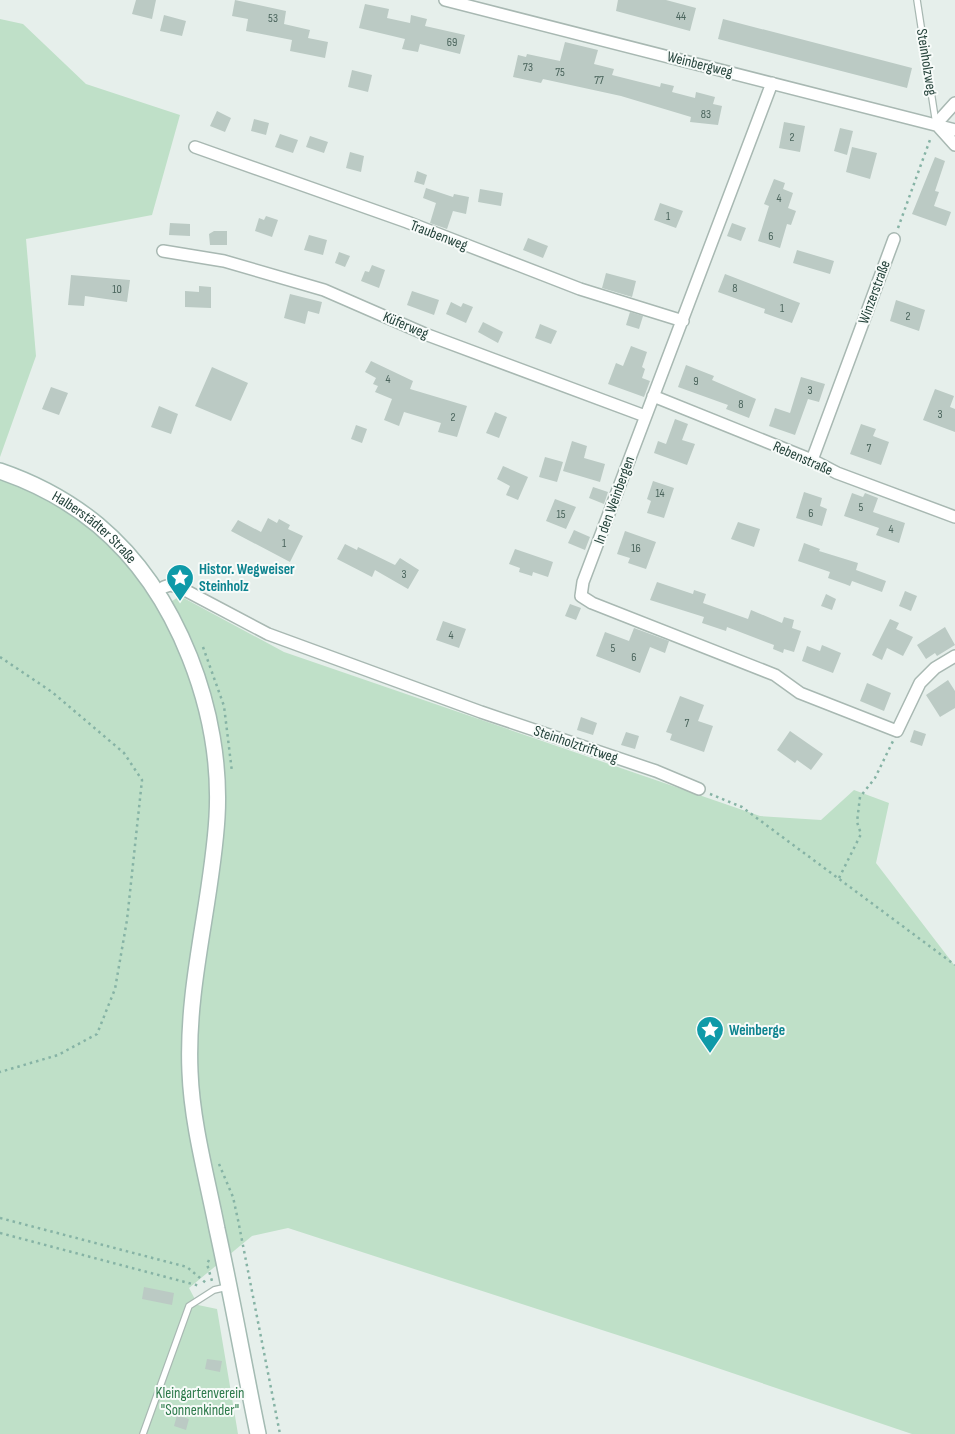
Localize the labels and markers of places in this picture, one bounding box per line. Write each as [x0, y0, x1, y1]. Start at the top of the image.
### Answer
place label: Histor. Wegweiser Steinholz [199, 560, 295, 596]
place icon: Histor. Wegweiser Steinholz [165, 563, 195, 602]
place icon: Weinberge [695, 1015, 725, 1054]
place label: Weinberge [729, 1021, 785, 1040]

